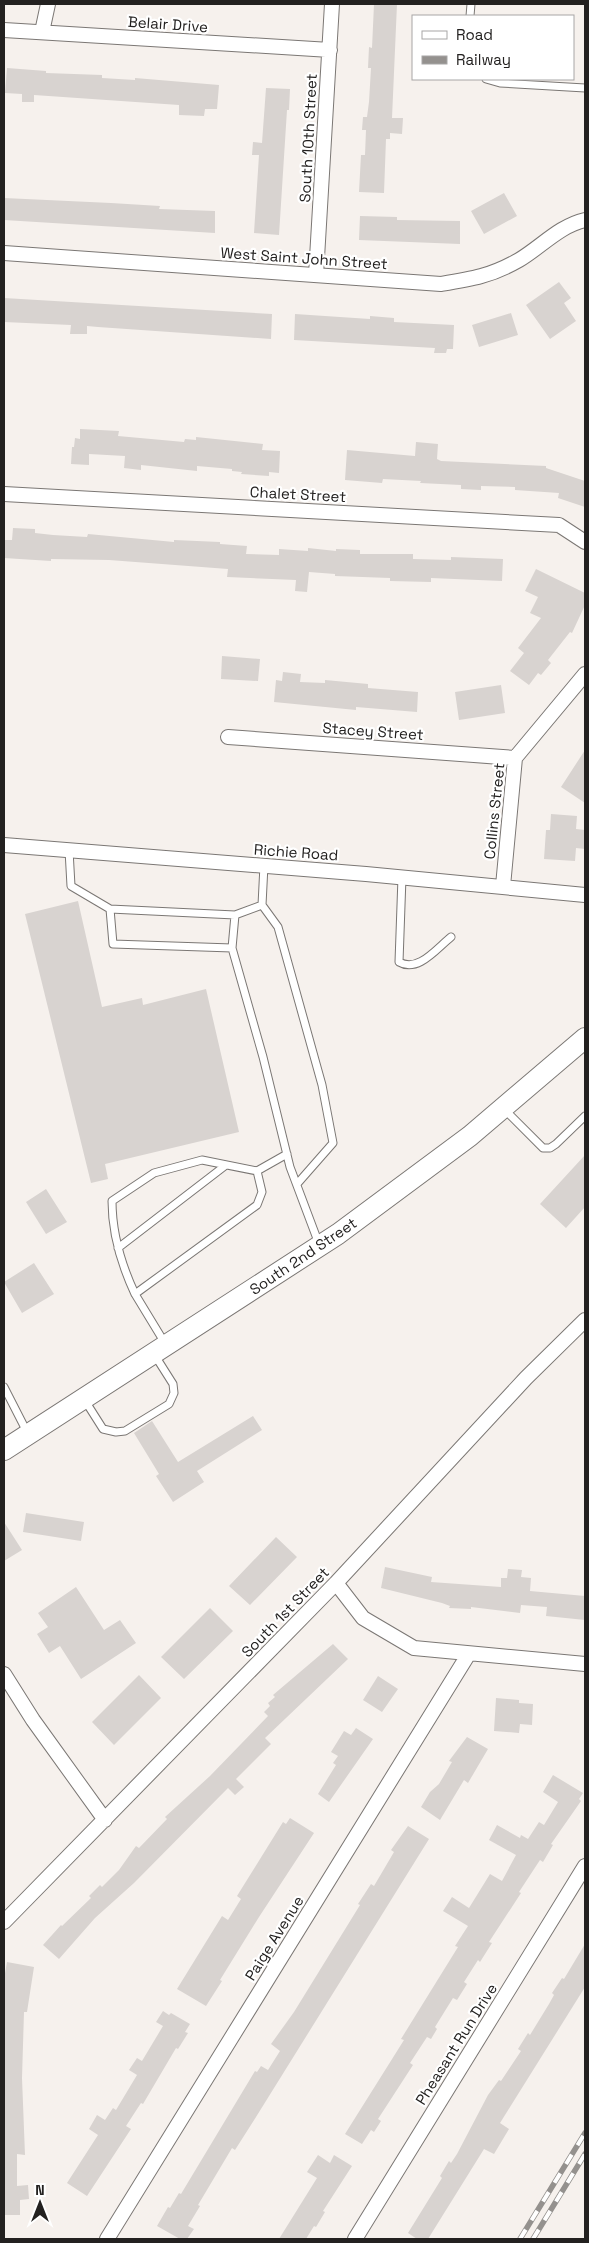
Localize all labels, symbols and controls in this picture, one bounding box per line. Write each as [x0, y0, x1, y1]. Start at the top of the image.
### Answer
street label: Belair Drive [127, 12, 209, 36]
legend [412, 15, 574, 80]
text: Road [456, 25, 493, 44]
text: Railway [456, 50, 511, 69]
street label: South 10th Street [295, 73, 321, 203]
street label: West Saint John Street [220, 243, 388, 273]
street label: Chalet Street [249, 482, 347, 506]
street label: Stacey Street [322, 718, 424, 744]
street label: Collins Street [479, 762, 509, 860]
street label: Richie Road [253, 840, 339, 864]
street label: South 2nd Street [246, 1213, 360, 1299]
street label: South 1st Street [237, 1563, 333, 1661]
street label: Paige Avenue [240, 1892, 308, 1984]
street label: Pheasant Run Drive [411, 1980, 501, 2108]
north arrow [15, 2178, 65, 2228]
text: N [35, 2181, 45, 2199]

